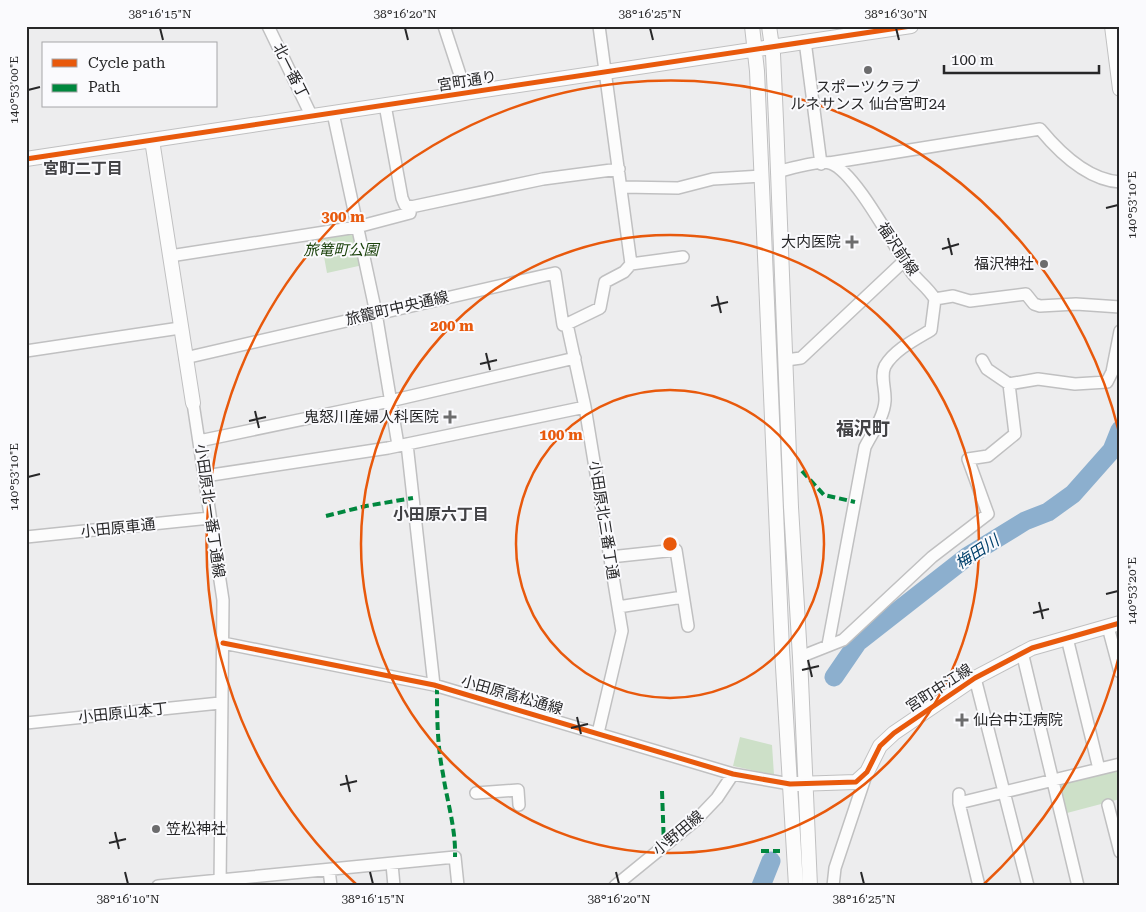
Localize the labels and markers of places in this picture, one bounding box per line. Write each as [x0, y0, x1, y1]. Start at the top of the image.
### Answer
marker: スポーツクラブ ルネサンス 仙台宮町24 [862, 64, 874, 76]
place label: スポーツクラブ ルネサンス 仙台宮町24 [790, 78, 946, 113]
place label: 大内医院 [781, 233, 841, 251]
marker: 大内医院 [845, 235, 859, 249]
place label: 福沢神社 [974, 255, 1034, 273]
marker: 福沢神社 [1038, 258, 1050, 270]
place label: 鬼怒川産婦人科医院 [304, 408, 439, 426]
marker: 鬼怒川産婦人科医院 [443, 410, 457, 424]
centre of rings [661, 535, 679, 553]
place label: 仙台中江病院 [973, 711, 1063, 729]
marker: 仙台中江病院 [955, 713, 969, 727]
place label: 笠松神社 [166, 820, 226, 838]
marker: 笠松神社 [150, 823, 162, 835]

